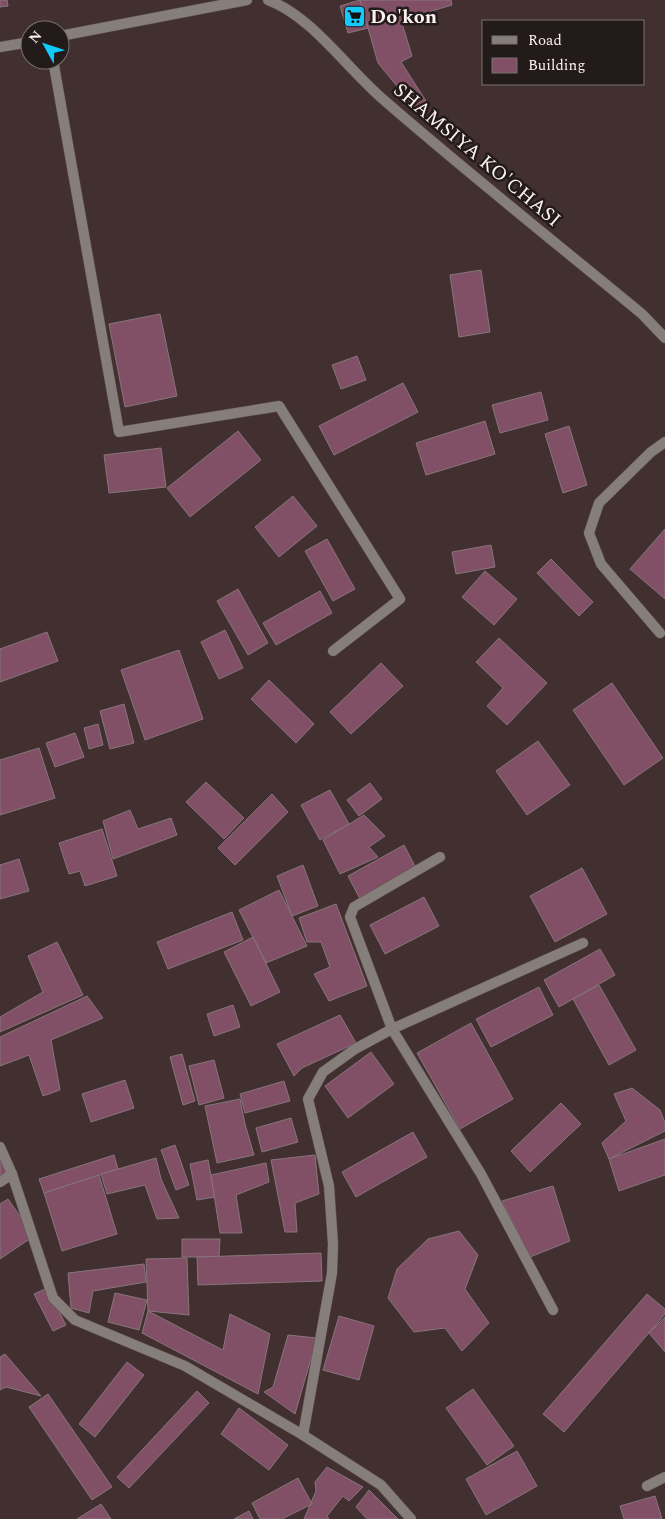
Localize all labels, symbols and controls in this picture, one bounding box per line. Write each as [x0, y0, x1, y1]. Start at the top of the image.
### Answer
place label: Do'kon [370, 2, 437, 32]
supermarket icon: Do'kon [342, 5, 366, 29]
north arrow [20, 20, 70, 70]
legend [482, 20, 645, 85]
text: N [24, 26, 47, 48]
text: Road [528, 29, 562, 52]
text: Building [528, 54, 585, 77]
street label: SHAMSIYA KO'CHASI [387, 76, 567, 234]

